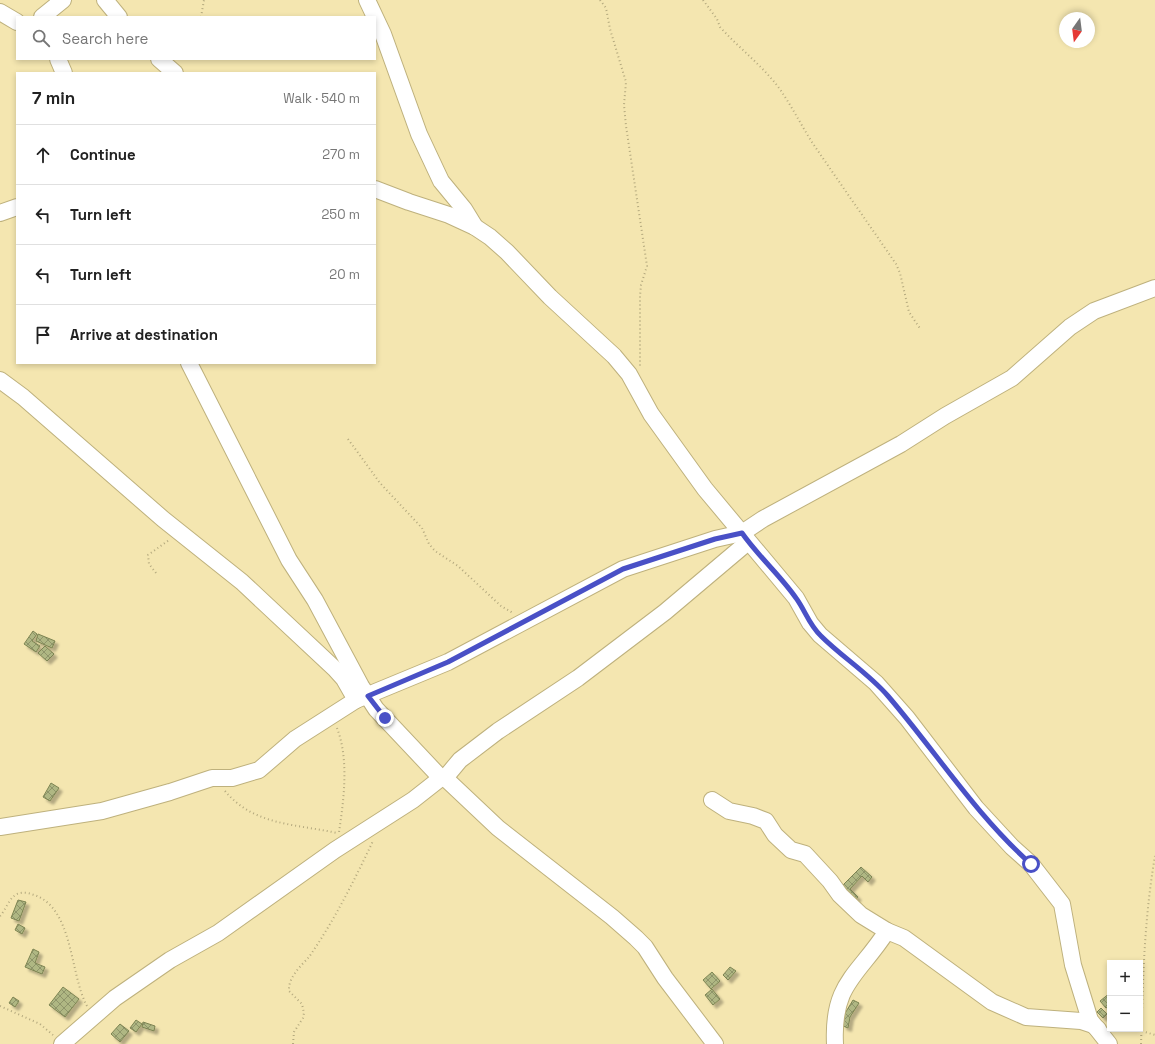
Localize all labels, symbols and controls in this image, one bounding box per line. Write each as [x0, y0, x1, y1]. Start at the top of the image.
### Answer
north arrow [1059, 12, 1095, 48]
search box [16, 16, 376, 60]
icon: search [30, 27, 52, 49]
text: Search here [62, 29, 148, 48]
text: 7 min [32, 87, 75, 109]
text: Walk · 540 m [283, 90, 360, 107]
icon: ahead [32, 144, 54, 166]
text: Continue [70, 145, 136, 164]
text: 270 m [322, 146, 360, 163]
icon: left [32, 204, 54, 226]
text: Turn left [70, 205, 132, 224]
text: 250 m [322, 206, 360, 223]
icon: left [32, 264, 54, 286]
text: Turn left [70, 265, 132, 284]
text: 20 m [329, 266, 360, 283]
icon: arrive [32, 324, 54, 346]
text: Arrive at destination [70, 325, 218, 344]
route end [376, 709, 394, 727]
route start [1022, 855, 1040, 873]
map controls [1107, 960, 1143, 1032]
button: + [1107, 960, 1143, 996]
button: − [1107, 996, 1143, 1032]

